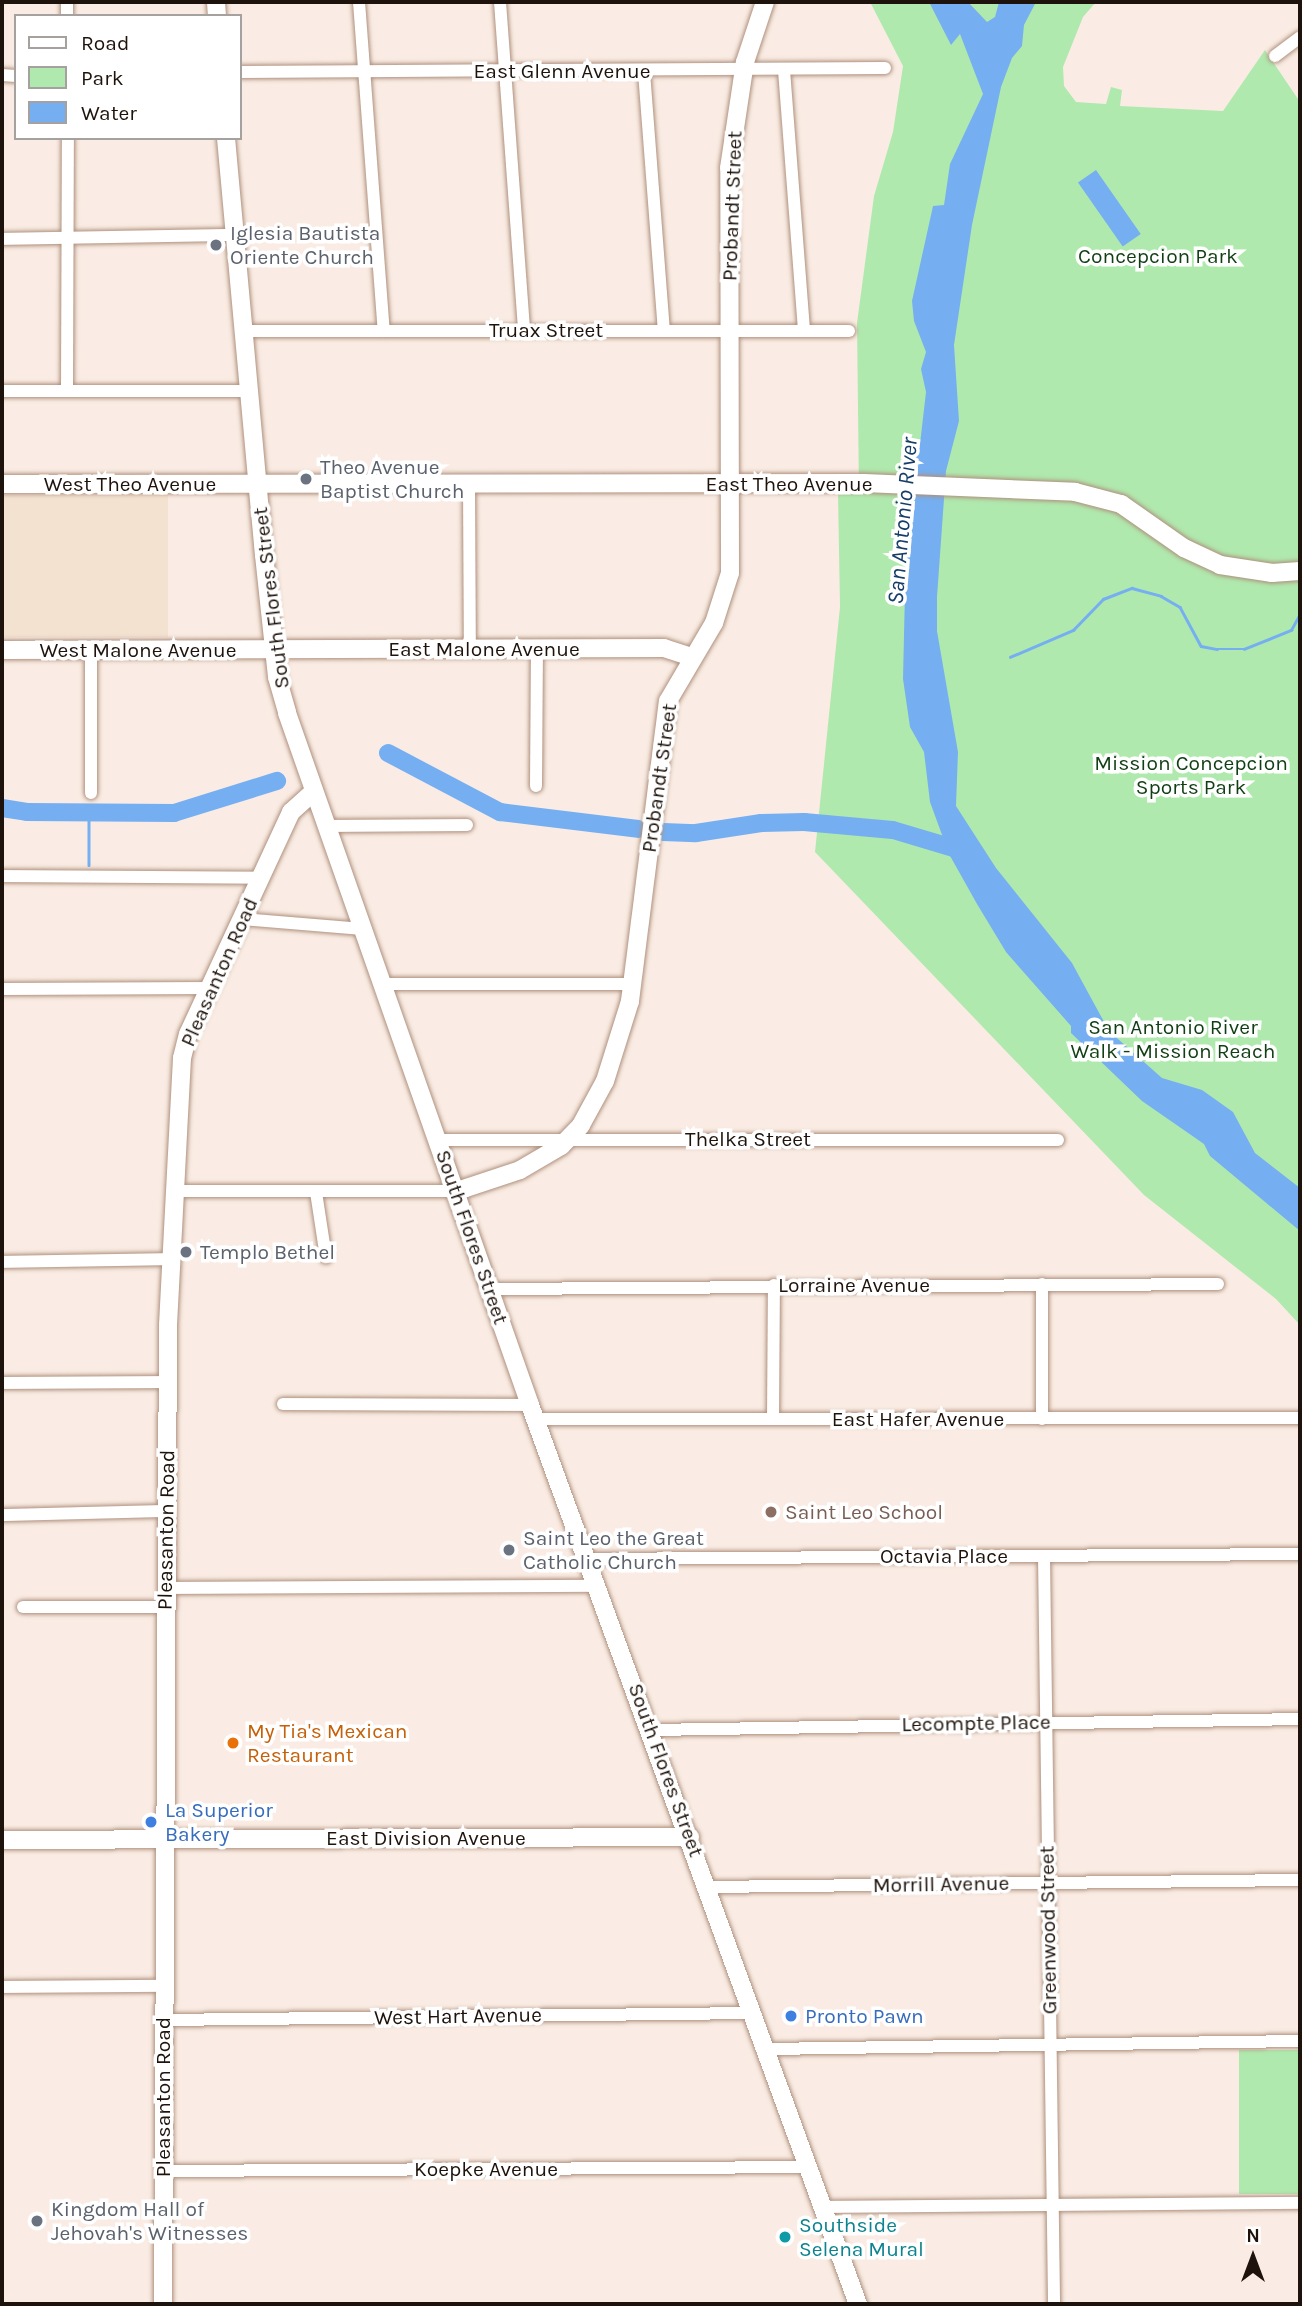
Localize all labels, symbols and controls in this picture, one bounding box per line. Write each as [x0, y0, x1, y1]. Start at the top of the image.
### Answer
legend [14, 14, 242, 140]
text: Road [81, 31, 129, 55]
street label: East Glenn Avenue [474, 58, 650, 84]
text: Park [81, 66, 124, 90]
text: Water [81, 101, 137, 125]
street label: Probandt Street [717, 130, 747, 282]
place label: Iglesia Bautista Oriente Church [230, 220, 380, 270]
marker: Iglesia Bautista Oriente Church [208, 237, 224, 253]
park label: Concepcion Park [1078, 243, 1238, 269]
street label: Truax Street [489, 317, 603, 343]
water label: San Antonio River [882, 436, 924, 606]
place label: Theo Avenue Baptist Church [320, 454, 464, 504]
street label: West Theo Avenue [44, 471, 216, 497]
marker: Theo Avenue Baptist Church [298, 471, 314, 487]
street label: East Theo Avenue [706, 471, 872, 497]
street label: South Flores Street [247, 506, 295, 690]
street label: East Malone Avenue [388, 636, 580, 662]
street label: West Malone Avenue [39, 637, 237, 663]
street label: Probandt Street [636, 702, 682, 854]
park label: Mission Concepcion Sports Park [1094, 750, 1288, 800]
street label: Pleasanton Road [175, 894, 263, 1050]
park label: San Antonio River Walk - Mission Reach [1071, 1014, 1275, 1064]
street label: Thelka Street [685, 1126, 811, 1152]
street label: South Flores Street [430, 1146, 514, 1328]
place label: Templo Bethel [200, 1239, 335, 1265]
marker: Templo Bethel [178, 1244, 194, 1260]
street label: Lorraine Avenue [778, 1272, 930, 1298]
street label: East Hafer Avenue [832, 1406, 1004, 1432]
street label: Pleasanton Road [152, 1450, 180, 1610]
place label: Saint Leo School [785, 1499, 943, 1525]
marker: Saint Leo School [763, 1504, 779, 1520]
place label: Saint Leo the Great Catholic Church [523, 1525, 704, 1575]
marker: Saint Leo the Great Catholic Church [501, 1542, 517, 1558]
street label: Octavia Place [880, 1543, 1008, 1569]
street label: South Flores Street [623, 1680, 709, 1860]
street label: Lecompte Place [901, 1709, 1051, 1737]
place label: My Tia's Mexican Restaurant [247, 1718, 407, 1768]
marker: My Tia's Mexican Restaurant [225, 1735, 241, 1751]
place label: La Superior Bakery [165, 1797, 273, 1847]
marker: La Superior Bakery [143, 1814, 159, 1830]
street label: East Division Avenue [326, 1825, 526, 1851]
street label: Greenwood Street [1034, 1845, 1062, 2015]
street label: Morrill Avenue [873, 1870, 1009, 1898]
street label: West Hart Avenue [374, 2002, 542, 2030]
place label: Pronto Pawn [805, 2003, 924, 2029]
marker: Pronto Pawn [783, 2008, 799, 2024]
street label: Pleasanton Road [150, 2017, 176, 2177]
street label: Koepke Avenue [414, 2156, 558, 2182]
place label: Kingdom Hall of Jehovah's Witnesses [51, 2196, 248, 2246]
place label: Southside Selena Mural [799, 2212, 924, 2262]
marker: Kingdom Hall of Jehovah's Witnesses [29, 2213, 45, 2229]
north arrow [1218, 2222, 1288, 2292]
text: N [1246, 2225, 1260, 2247]
marker: Southside Selena Mural [777, 2229, 793, 2245]

